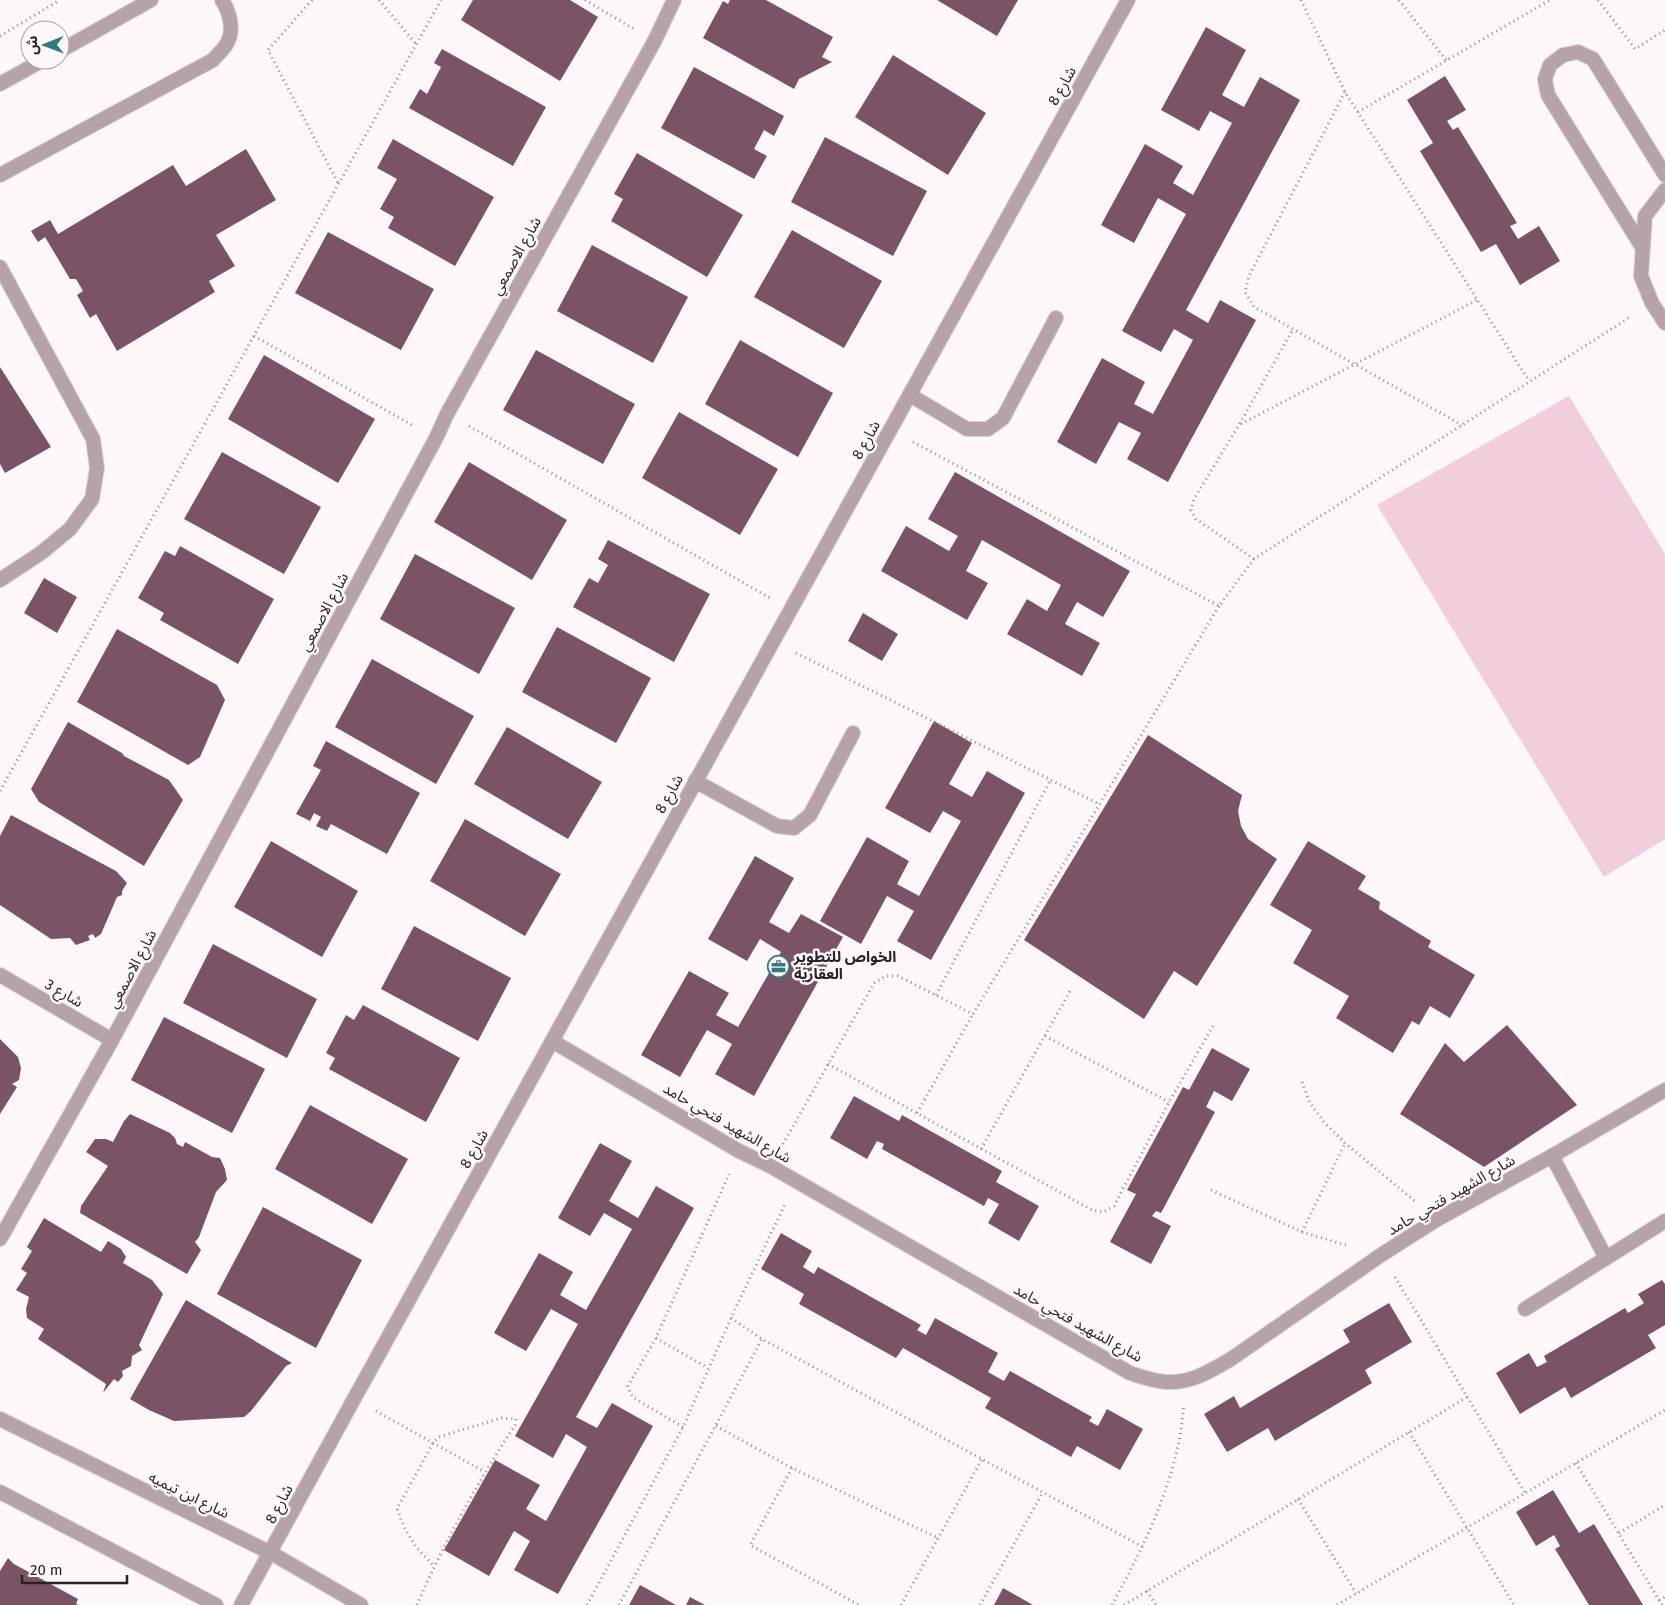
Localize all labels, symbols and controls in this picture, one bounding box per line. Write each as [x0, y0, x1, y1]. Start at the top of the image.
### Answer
north arrow [20, 20, 70, 70]
text: ش [24, 35, 41, 55]
street label: شارع 8 [1044, 63, 1083, 110]
street label: شارع الاصمعي [487, 214, 548, 300]
street label: شارع 8 [848, 417, 887, 464]
street label: شارع الاصمعي [296, 569, 355, 656]
street label: شارع 8 [651, 771, 690, 818]
street label: شارع الاصمعي [104, 926, 163, 1013]
place label: الخواص للتطوير العقارية [793, 948, 896, 983]
office icon: الخواص للتطوير العقارية [766, 954, 790, 978]
street label: شارع 3 [40, 975, 86, 1014]
street label: شارع الشهيد فتحي حامد [658, 1079, 794, 1170]
street label: شارع 8 [456, 1126, 495, 1173]
street label: شارع الشهيد فتحي حامد [1384, 1151, 1520, 1242]
street label: شارع الشهيد فتحي حامد [1009, 1280, 1146, 1369]
street label: شارع ابن تيميه [144, 1468, 232, 1525]
street label: شارع 8 [261, 1481, 299, 1528]
scale bar [22, 1552, 128, 1584]
text: 20 m [30, 1561, 63, 1579]

